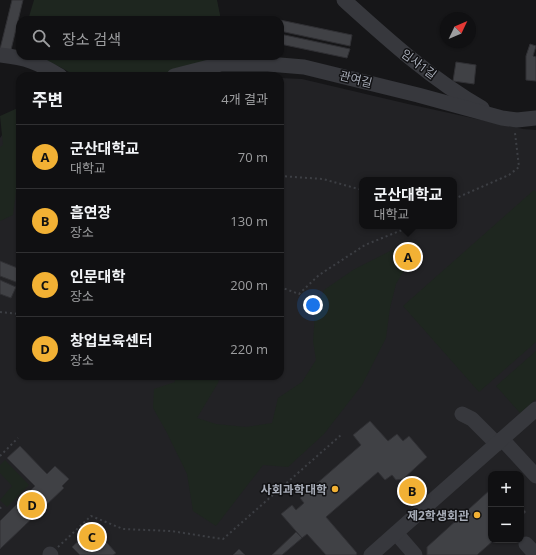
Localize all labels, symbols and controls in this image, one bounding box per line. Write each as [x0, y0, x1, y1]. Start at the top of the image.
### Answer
north arrow [440, 12, 476, 48]
search box [16, 16, 284, 60]
icon: search [30, 27, 52, 49]
text: 장소 검색 [62, 29, 121, 49]
street label: 임사1길 [398, 45, 440, 83]
street label: 관여길 [338, 67, 374, 91]
text: 주변 [32, 88, 63, 111]
text: 4개 결과 [221, 90, 268, 108]
text: 군산대학교 [70, 138, 139, 158]
text: A [41, 148, 49, 166]
text: 70 m [238, 148, 268, 166]
text: 대학교 [70, 159, 106, 177]
popup [359, 177, 457, 229]
text: 군산대학교 [373, 184, 443, 204]
text: 흡연장 [70, 202, 111, 222]
text: 대학교 [373, 205, 409, 223]
text: B [41, 212, 49, 230]
text: 130 m [230, 212, 268, 230]
text: 장소 [70, 223, 94, 241]
pin: A [395, 242, 421, 272]
text: 인문대학 [70, 266, 125, 286]
text: C [41, 276, 49, 294]
text: 200 m [230, 276, 268, 294]
text: 장소 [70, 287, 94, 305]
your location [303, 295, 323, 315]
text: 창업보육센터 [70, 330, 153, 350]
text: D [40, 340, 50, 358]
text: 220 m [230, 340, 268, 358]
text: 장소 [70, 351, 94, 369]
map controls [488, 471, 524, 543]
button: + [488, 471, 524, 507]
pin: B [399, 476, 425, 506]
place label: 사회과학대학 [261, 481, 327, 498]
marker: 사회과학대학 [330, 484, 340, 494]
pin: D [19, 490, 45, 520]
place label: 제2학생회관 [407, 507, 469, 524]
button: − [488, 507, 524, 543]
marker: 제2학생회관 [472, 510, 482, 520]
pin: C [79, 522, 105, 552]

